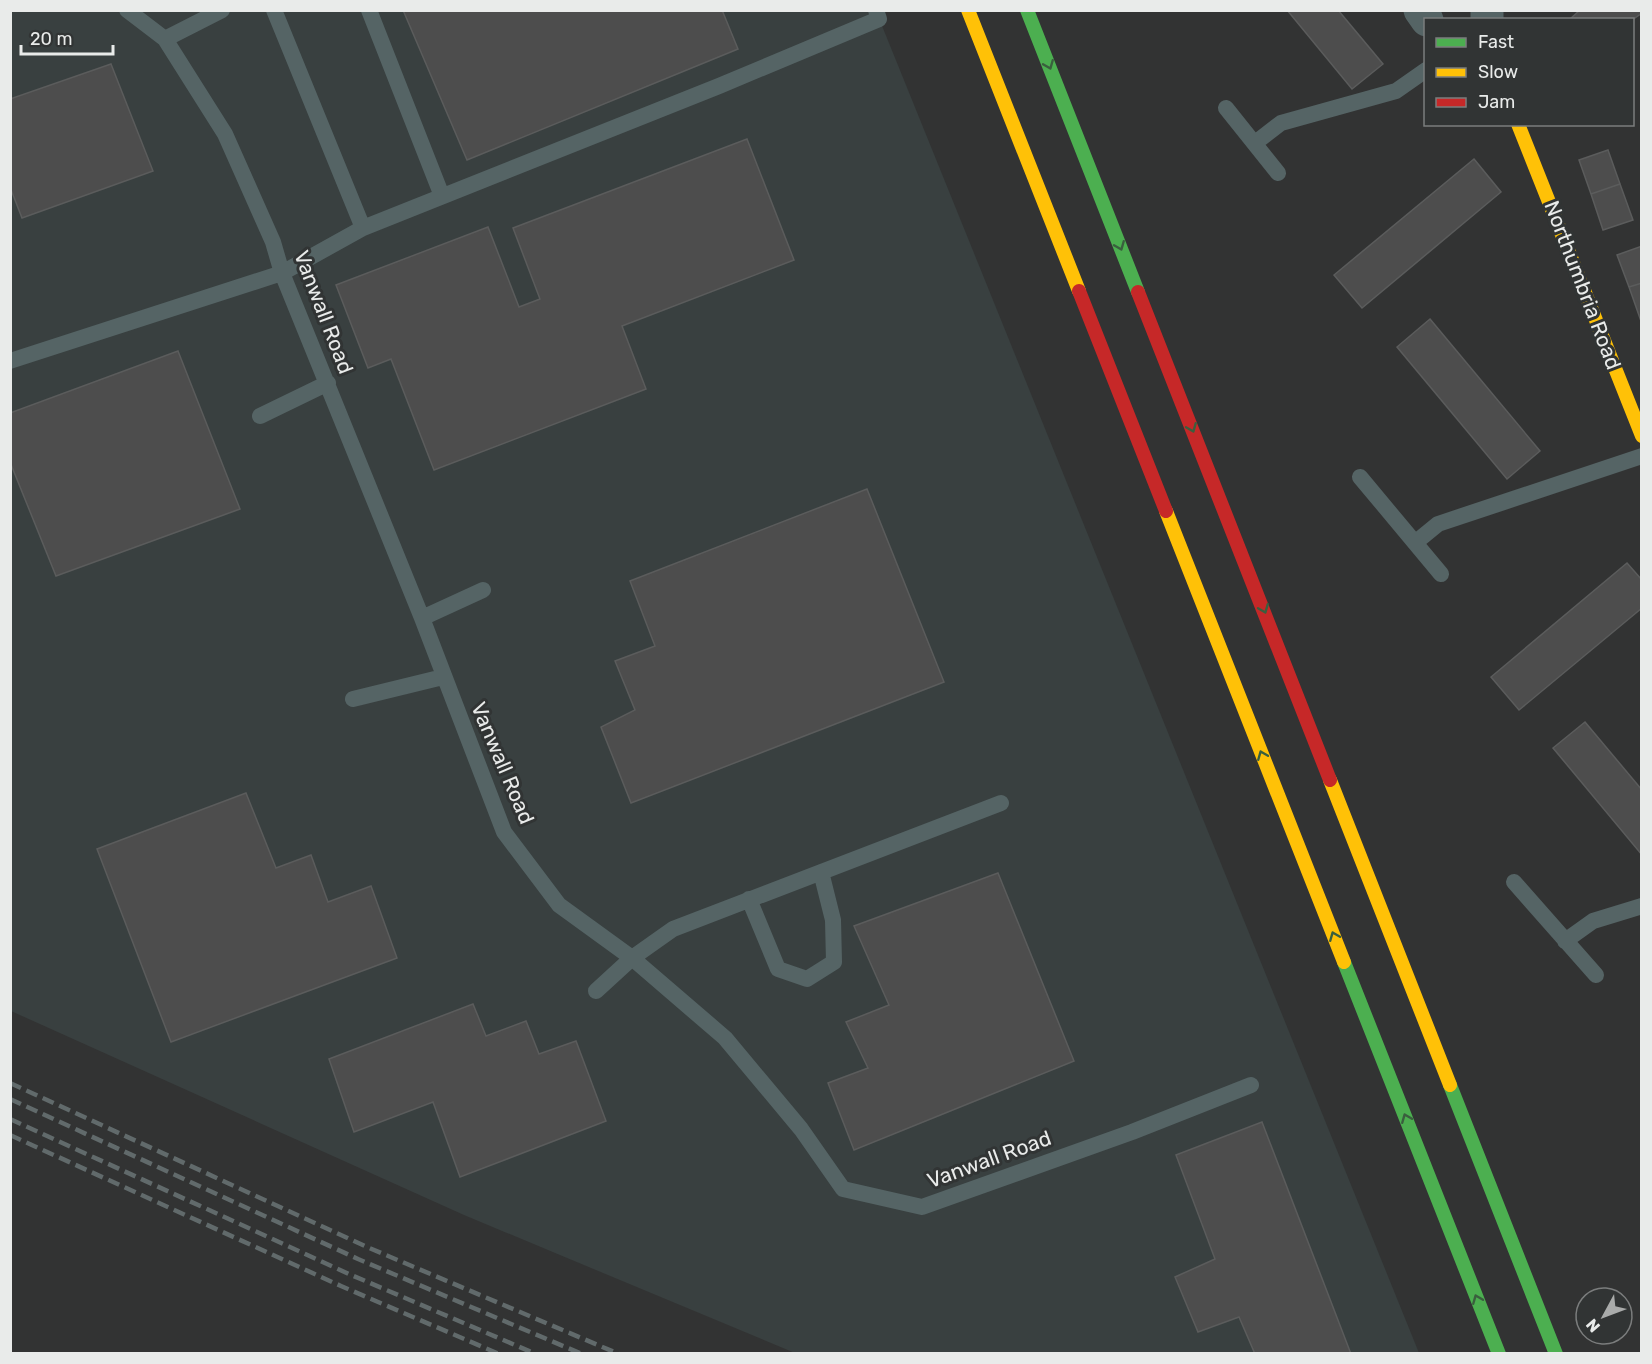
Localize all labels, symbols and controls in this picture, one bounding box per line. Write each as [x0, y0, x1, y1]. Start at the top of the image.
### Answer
scale bar [21, 18, 112, 56]
legend [1424, 18, 1634, 126]
text: 20 m [30, 28, 72, 50]
text: Fast [1478, 31, 1514, 53]
one-way arrow [1041, 59, 1054, 70]
text: Slow [1478, 61, 1518, 83]
text: Jam [1478, 91, 1515, 113]
street label: Northumbria Road [1539, 197, 1627, 373]
one-way arrow [1113, 240, 1125, 251]
street label: Vanwall Road [289, 247, 359, 377]
one-way arrow [1185, 421, 1197, 432]
one-way arrow [1256, 603, 1269, 614]
street label: Vanwall Road [466, 698, 540, 828]
one-way arrow [1257, 750, 1269, 761]
one-way arrow [1329, 932, 1341, 943]
one-way arrow [1400, 1113, 1413, 1124]
street label: Vanwall Road [924, 1125, 1054, 1193]
north arrow [1574, 1286, 1634, 1346]
one-way arrow [1472, 1294, 1484, 1305]
text: N [1582, 1315, 1604, 1336]

